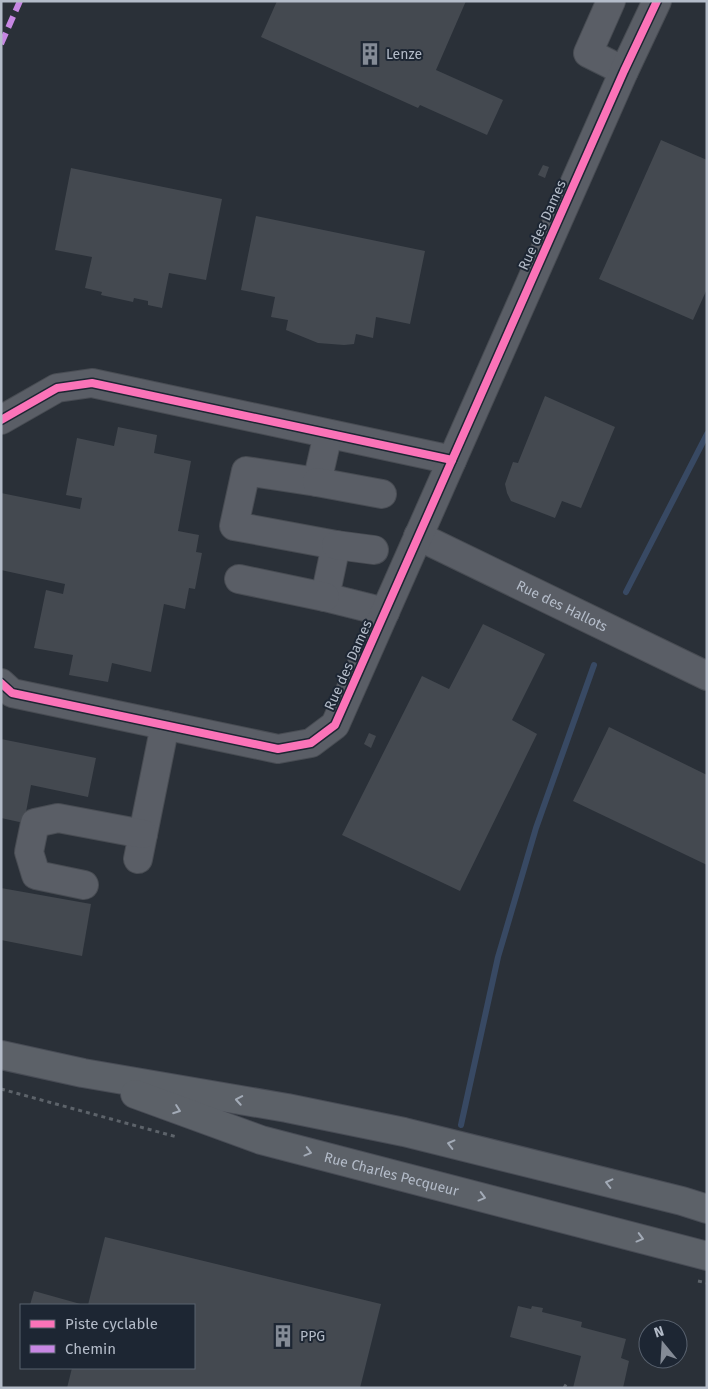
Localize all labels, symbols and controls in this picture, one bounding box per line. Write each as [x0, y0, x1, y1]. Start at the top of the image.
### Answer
building icon: Lenze [357, 41, 383, 67]
place label: Lenze [386, 46, 422, 63]
street label: Rue des Dames [515, 177, 570, 273]
street label: Rue des Hallots [513, 577, 611, 636]
street label: Rue des Dames [321, 617, 376, 713]
one-way arrow [234, 1095, 243, 1105]
one-way arrow [172, 1104, 181, 1114]
one-way arrow [448, 1139, 456, 1149]
one-way arrow [304, 1146, 313, 1157]
street label: Rue Charles Pecqueur [322, 1149, 461, 1200]
one-way arrow [604, 1178, 613, 1189]
one-way arrow [478, 1191, 487, 1202]
one-way arrow [635, 1232, 644, 1243]
legend [20, 1304, 195, 1369]
text: Piste cyclable [65, 1315, 158, 1333]
north arrow [638, 1319, 688, 1369]
building icon: PPG [270, 1323, 296, 1349]
text: N [652, 1323, 666, 1342]
place label: PPG [300, 1328, 325, 1345]
text: Chemin [65, 1340, 116, 1358]

